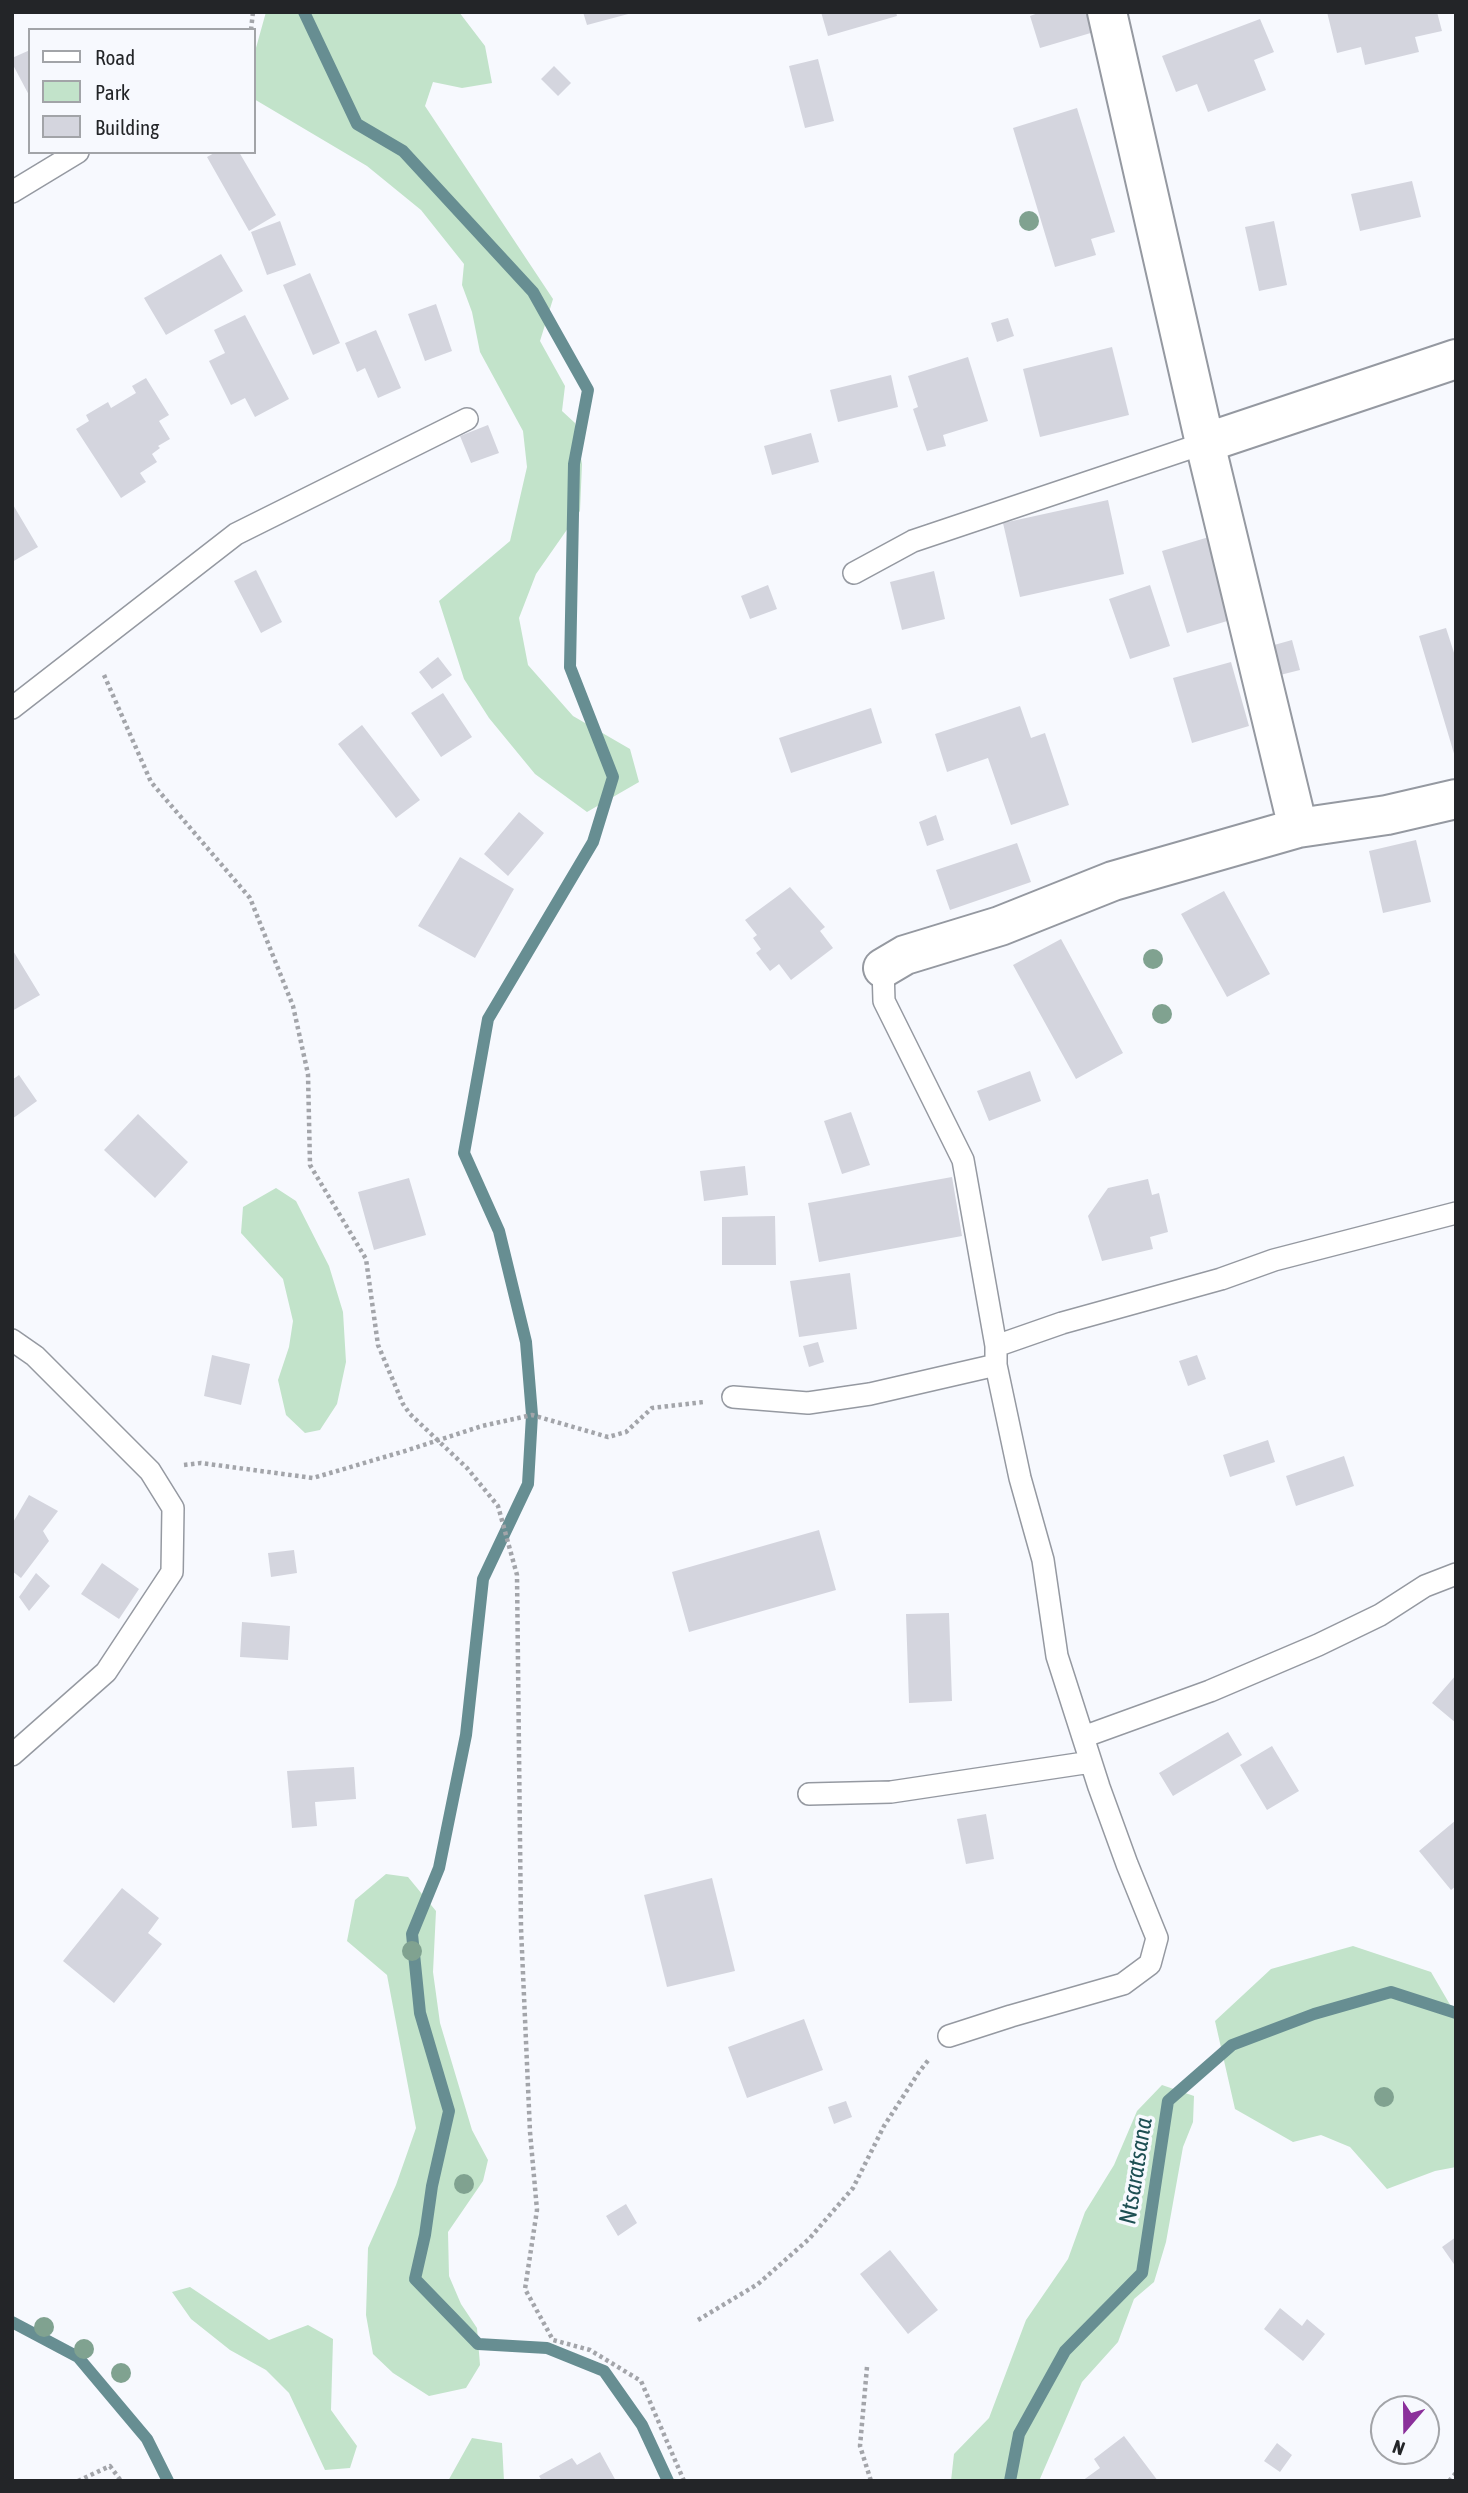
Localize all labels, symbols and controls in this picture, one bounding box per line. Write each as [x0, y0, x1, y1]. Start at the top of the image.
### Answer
legend [28, 28, 256, 154]
text: Road [95, 45, 135, 69]
text: Park [95, 80, 130, 104]
text: Building [95, 115, 159, 139]
water label: Ntsaratsana [1113, 2116, 1159, 2226]
north arrow [1370, 2395, 1440, 2465]
text: N [1389, 2436, 1408, 2460]

